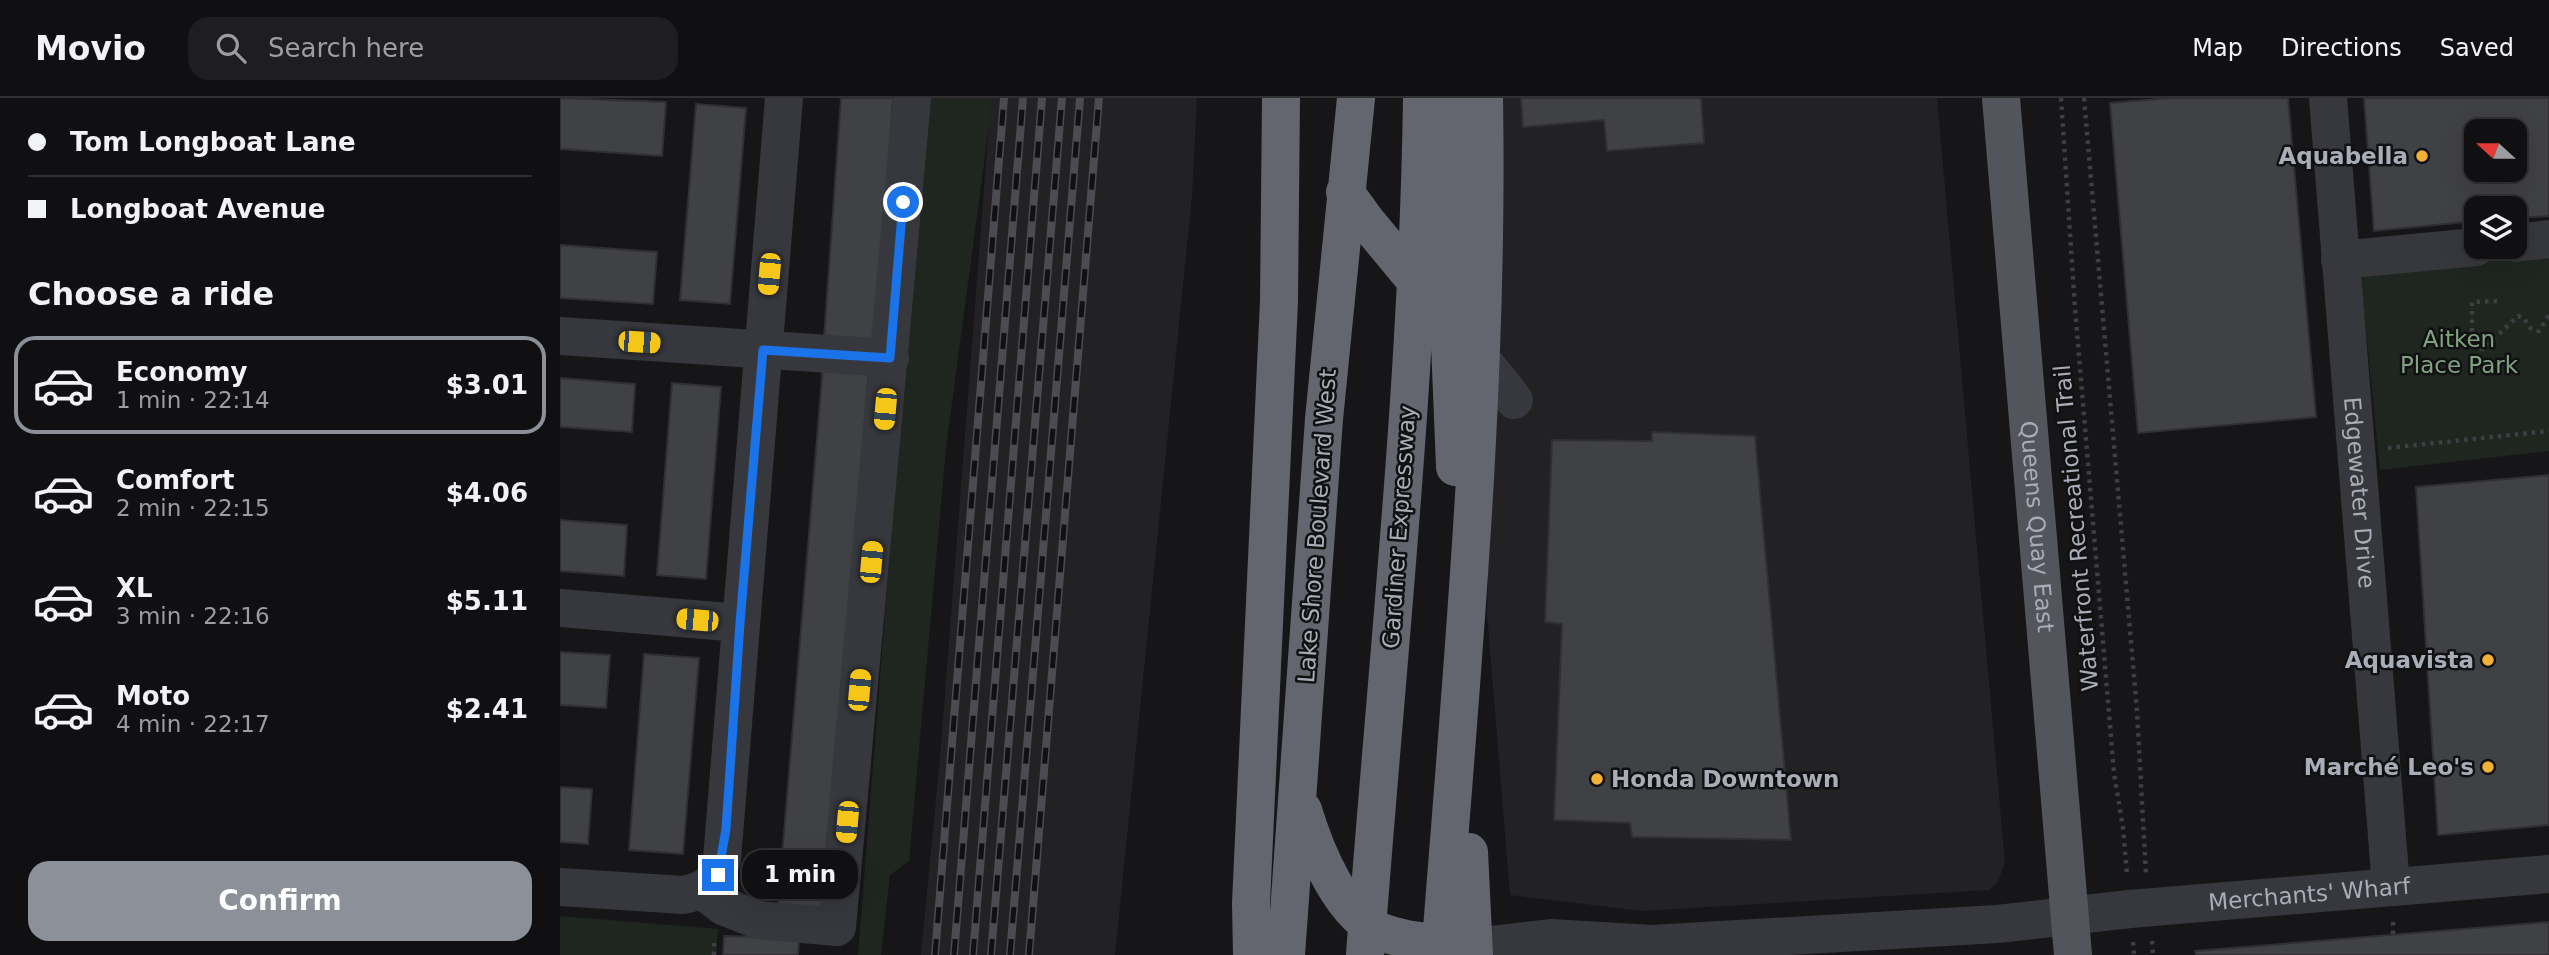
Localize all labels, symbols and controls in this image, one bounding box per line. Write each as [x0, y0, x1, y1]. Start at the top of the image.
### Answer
search box [188, 17, 678, 80]
text: Movio [35, 29, 146, 68]
icon: search [212, 29, 250, 67]
text: Search here [268, 33, 424, 63]
text: Map [2192, 34, 2243, 62]
text: Directions [2281, 34, 2402, 62]
text: Saved [2440, 34, 2514, 62]
north arrow [2464, 119, 2527, 182]
map controls [2464, 119, 2527, 259]
text: Tom Longboat Lane [70, 127, 356, 157]
place label: Aquabella [2278, 143, 2408, 169]
marker: Aquabella [2414, 148, 2430, 164]
route start [887, 186, 919, 218]
text: Longboat Avenue [70, 194, 325, 224]
button: layers [2464, 196, 2527, 259]
car [757, 252, 782, 296]
text: Choose a ride [28, 275, 274, 313]
park label: Aitken Place Park [2400, 326, 2519, 378]
car [618, 330, 661, 354]
icon: car [32, 354, 95, 417]
text: Economy [116, 357, 247, 387]
street label: Waterfront Recreational Trail [2049, 364, 2103, 692]
street label: Lake Shore Boulevard West [1293, 368, 1341, 684]
text: $3.01 [446, 370, 528, 400]
text: 1 min · 22:14 [116, 387, 270, 413]
car [873, 387, 898, 431]
street label: Edgewater Drive [2339, 396, 2380, 590]
street label: Gardiner Expressway [1378, 404, 1420, 650]
street label: Queens Quay East [2015, 420, 2059, 633]
icon: car [32, 462, 95, 525]
text: Comfort [116, 465, 234, 495]
text: $4.06 [446, 478, 528, 508]
text: 2 min · 22:15 [116, 495, 270, 521]
car [859, 540, 884, 584]
icon: car [32, 570, 95, 633]
text: XL [116, 573, 153, 603]
text: $5.11 [446, 586, 528, 616]
text: 3 min · 22:16 [116, 603, 270, 629]
car [676, 608, 719, 632]
place label: Aquavista [2345, 647, 2474, 673]
marker: Aquavista [2480, 652, 2496, 668]
car [847, 668, 872, 712]
icon: car [32, 678, 95, 741]
text: Moto [116, 681, 190, 711]
text: $2.41 [446, 694, 528, 724]
text: 4 min · 22:17 [116, 711, 270, 737]
place label: Marché Leo's [2304, 754, 2474, 780]
marker: Marché Leo's [2480, 759, 2496, 775]
place label: Honda Downtown [1611, 766, 1839, 792]
marker: Honda Downtown [1589, 771, 1605, 787]
car [835, 800, 860, 844]
callout: 1 min [742, 850, 858, 900]
route end [702, 859, 734, 891]
button: Confirm [28, 861, 532, 941]
text: 1 min [764, 861, 836, 887]
street label: Merchants' Wharf [2207, 873, 2412, 915]

